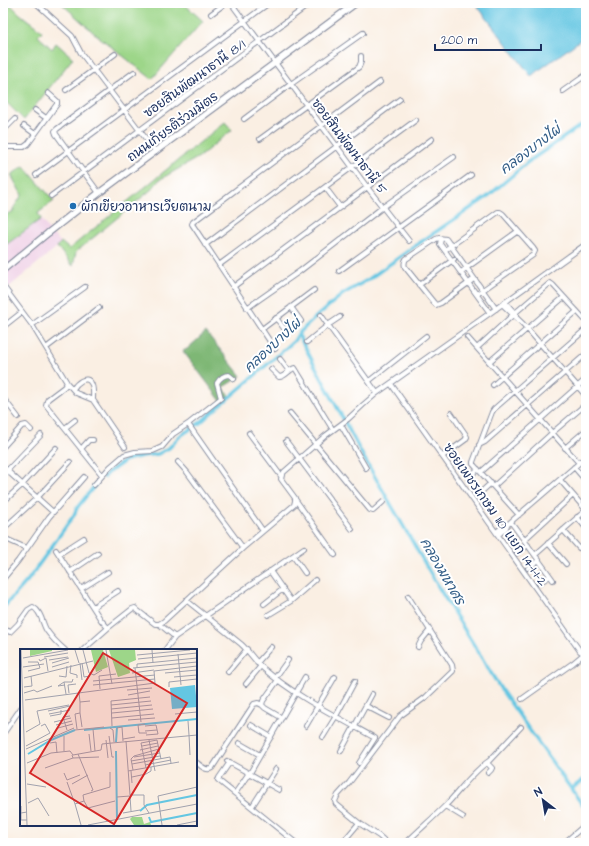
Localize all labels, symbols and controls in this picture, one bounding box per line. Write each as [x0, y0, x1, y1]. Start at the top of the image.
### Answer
scale bar [435, 26, 541, 52]
text: 200 m [441, 32, 478, 49]
street label: ซอยสินพัฒนาธานี 8/1 [140, 35, 250, 122]
street label: ถนนเกียรติร่วมมิตร [123, 87, 222, 166]
street label: ซอยสินพัฒนาธานี 5 [307, 95, 391, 198]
water label: คลองบางไผ่ [496, 118, 568, 179]
place label: ผักเขียวอาหารเวียตนาม [81, 198, 212, 216]
marker: ผักเขียวอาหารเวียตนาม [68, 201, 78, 211]
water label: คลองบางไผ่ [240, 312, 308, 378]
street label: ซอยเพชรเกษม 110 แยก 14-1-1-2 [439, 440, 552, 590]
water label: คลองมหาศร [415, 534, 470, 610]
inset map [20, 649, 197, 826]
north arrow [523, 780, 563, 820]
text: N [531, 784, 545, 800]

